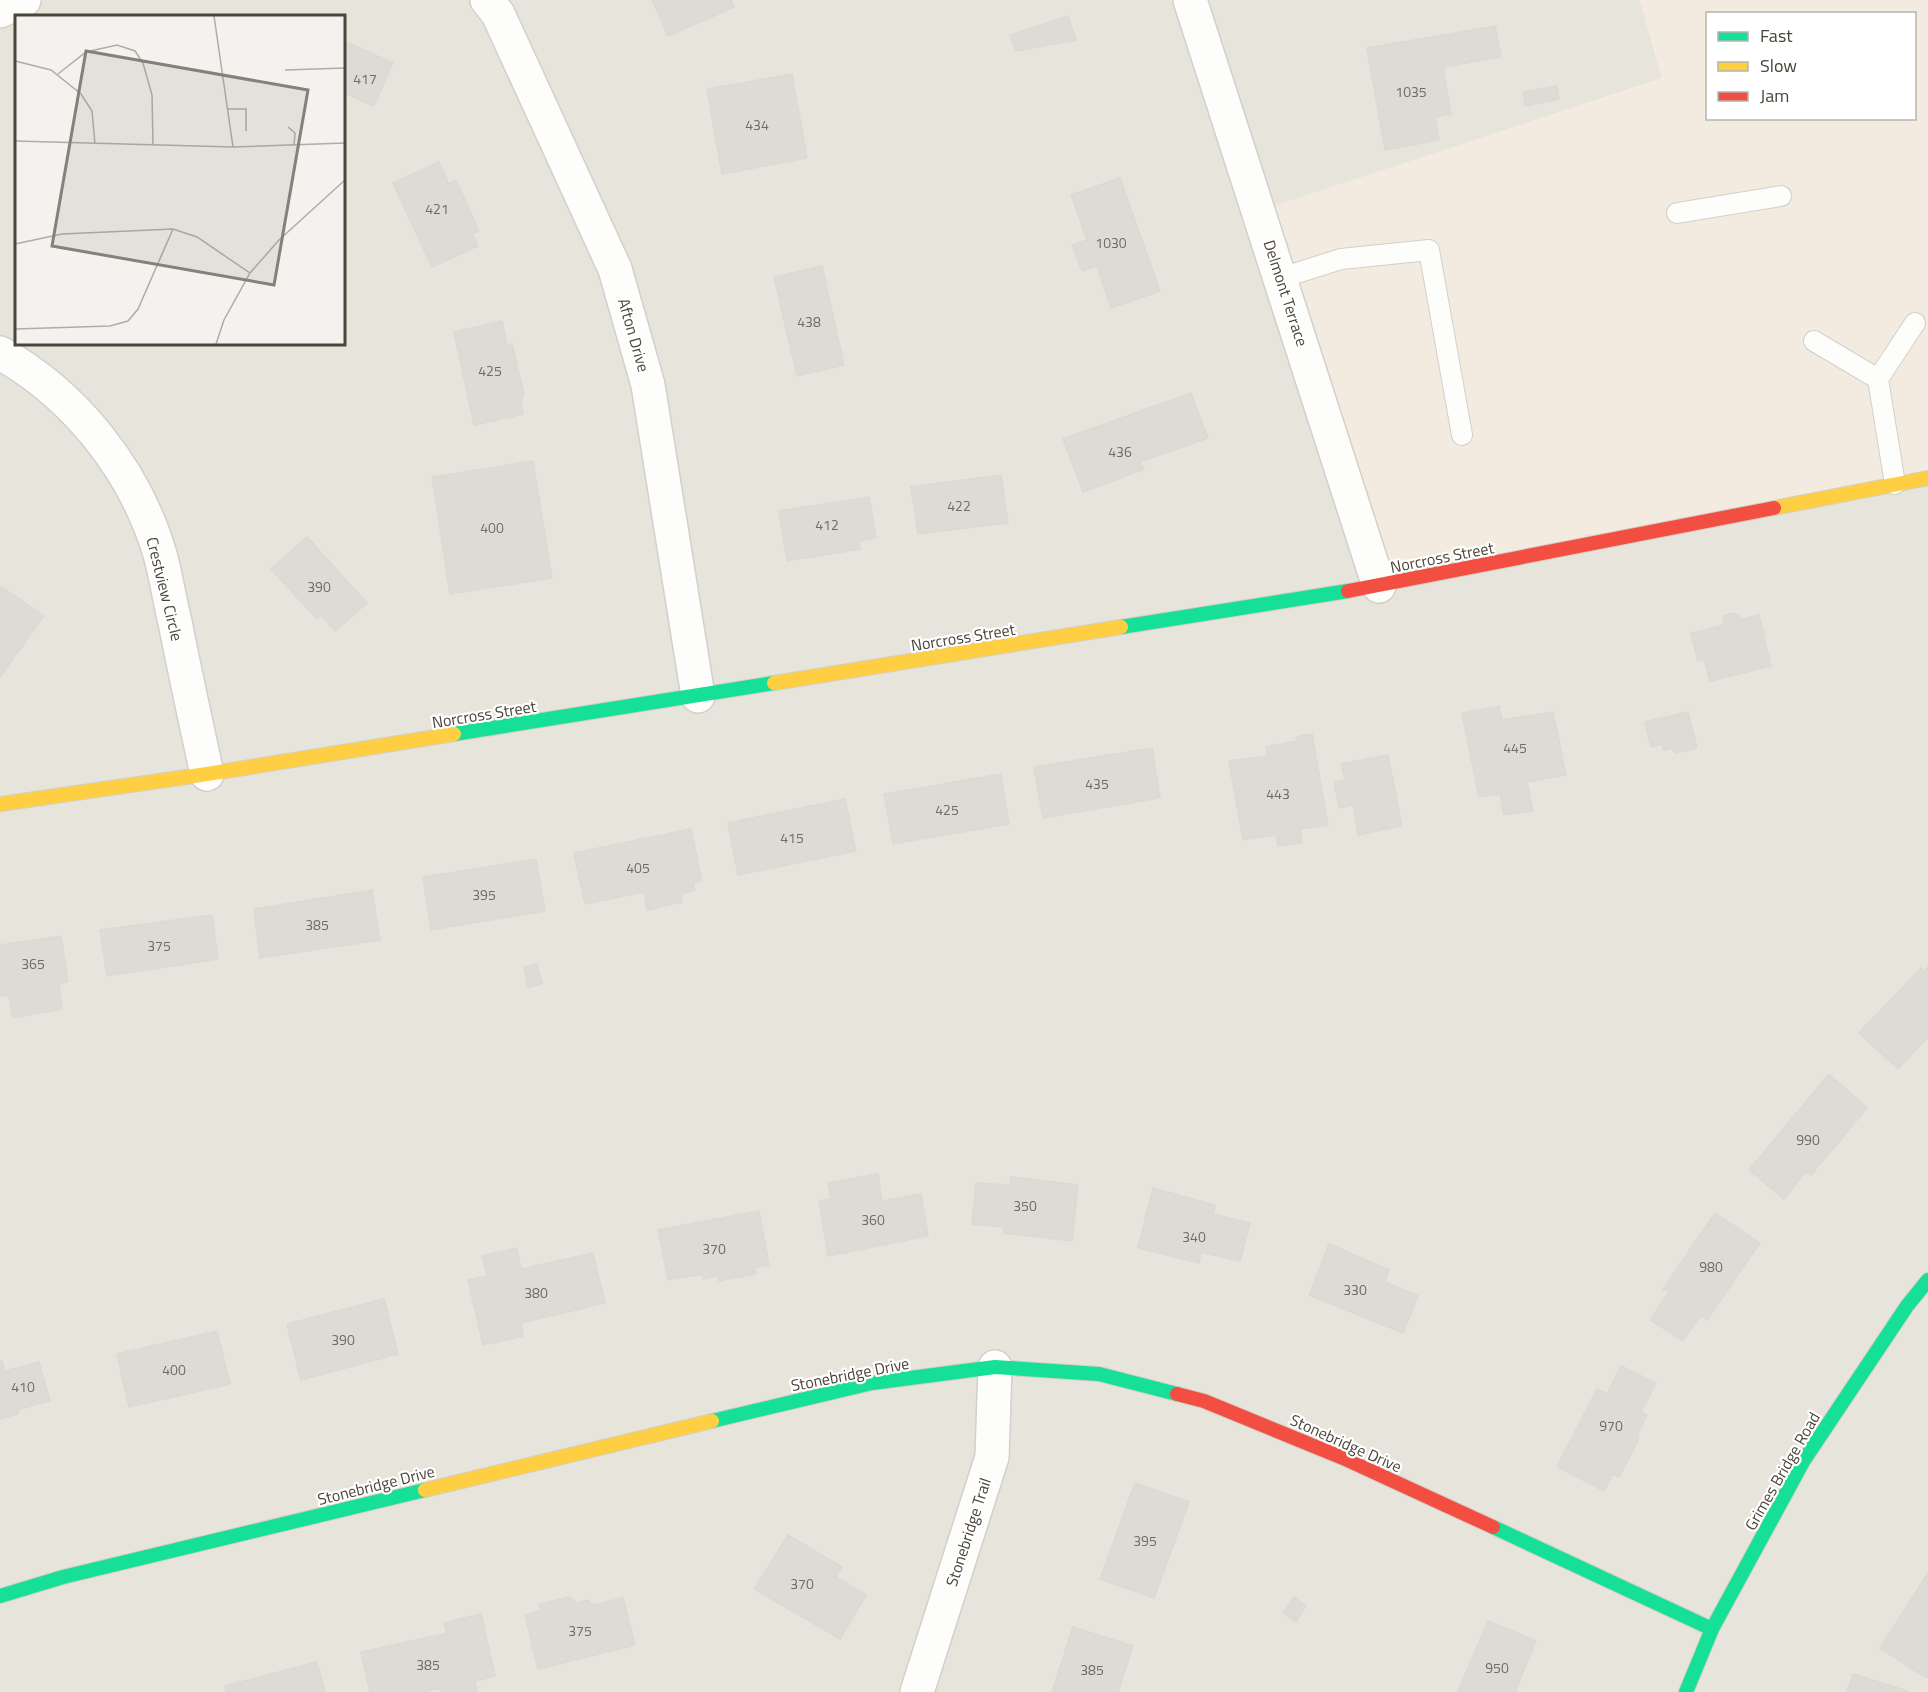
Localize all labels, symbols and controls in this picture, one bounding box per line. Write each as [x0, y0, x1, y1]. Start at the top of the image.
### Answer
legend [1706, 12, 1916, 120]
inset map [15, 15, 345, 345]
text: Fast [1760, 22, 1793, 49]
text: Slow [1760, 52, 1797, 79]
house number: 417 [353, 68, 377, 89]
house number: 1035 [1395, 81, 1427, 102]
text: Jam [1760, 82, 1789, 109]
house number: 434 [745, 114, 769, 135]
house number: 421 [425, 198, 449, 219]
house number: 1030 [1095, 232, 1127, 253]
street label: Delmont Terrace [1257, 237, 1315, 349]
street label: Afton Drive [612, 295, 656, 375]
house number: 438 [797, 311, 821, 332]
house number: 425 [478, 360, 502, 381]
house number: 436 [1108, 441, 1132, 462]
house number: 422 [947, 495, 971, 516]
house number: 412 [815, 514, 839, 535]
house number: 400 [480, 517, 504, 538]
street label: Crestview Circle [140, 534, 190, 644]
street label: Norcross Street [1388, 535, 1496, 579]
house number: 390 [307, 576, 331, 597]
street label: Norcross Street [909, 617, 1017, 657]
street label: Norcross Street [430, 694, 538, 734]
house number: 445 [1503, 737, 1527, 758]
house number: 435 [1085, 773, 1109, 794]
house number: 443 [1266, 783, 1290, 804]
house number: 425 [935, 799, 959, 820]
house number: 415 [780, 827, 804, 848]
house number: 405 [626, 857, 650, 878]
house number: 395 [472, 884, 496, 905]
house number: 385 [305, 914, 329, 935]
house number: 375 [147, 935, 171, 956]
house number: 365 [21, 953, 45, 974]
house number: 990 [1796, 1129, 1820, 1150]
house number: 350 [1013, 1195, 1037, 1216]
house number: 360 [861, 1209, 885, 1230]
house number: 340 [1182, 1226, 1206, 1247]
house number: 370 [702, 1238, 726, 1259]
house number: 980 [1699, 1256, 1723, 1277]
house number: 330 [1343, 1279, 1367, 1300]
house number: 380 [524, 1282, 548, 1303]
house number: 390 [331, 1329, 355, 1350]
street label: Stonebridge Drive [789, 1351, 911, 1397]
house number: 400 [162, 1359, 186, 1380]
house number: 410 [11, 1376, 35, 1397]
street label: Grimes Bridge Road [1738, 1407, 1826, 1535]
street label: Stonebridge Drive [1286, 1408, 1406, 1478]
house number: 970 [1599, 1415, 1623, 1436]
street label: Stonebridge Drive [315, 1459, 437, 1511]
street label: Stonebridge Trail [939, 1475, 997, 1589]
house number: 395 [1133, 1530, 1157, 1551]
house number: 370 [790, 1573, 814, 1594]
house number: 375 [568, 1620, 592, 1641]
house number: 385 [416, 1654, 440, 1675]
house number: 950 [1485, 1657, 1509, 1678]
house number: 385 [1080, 1659, 1104, 1680]

